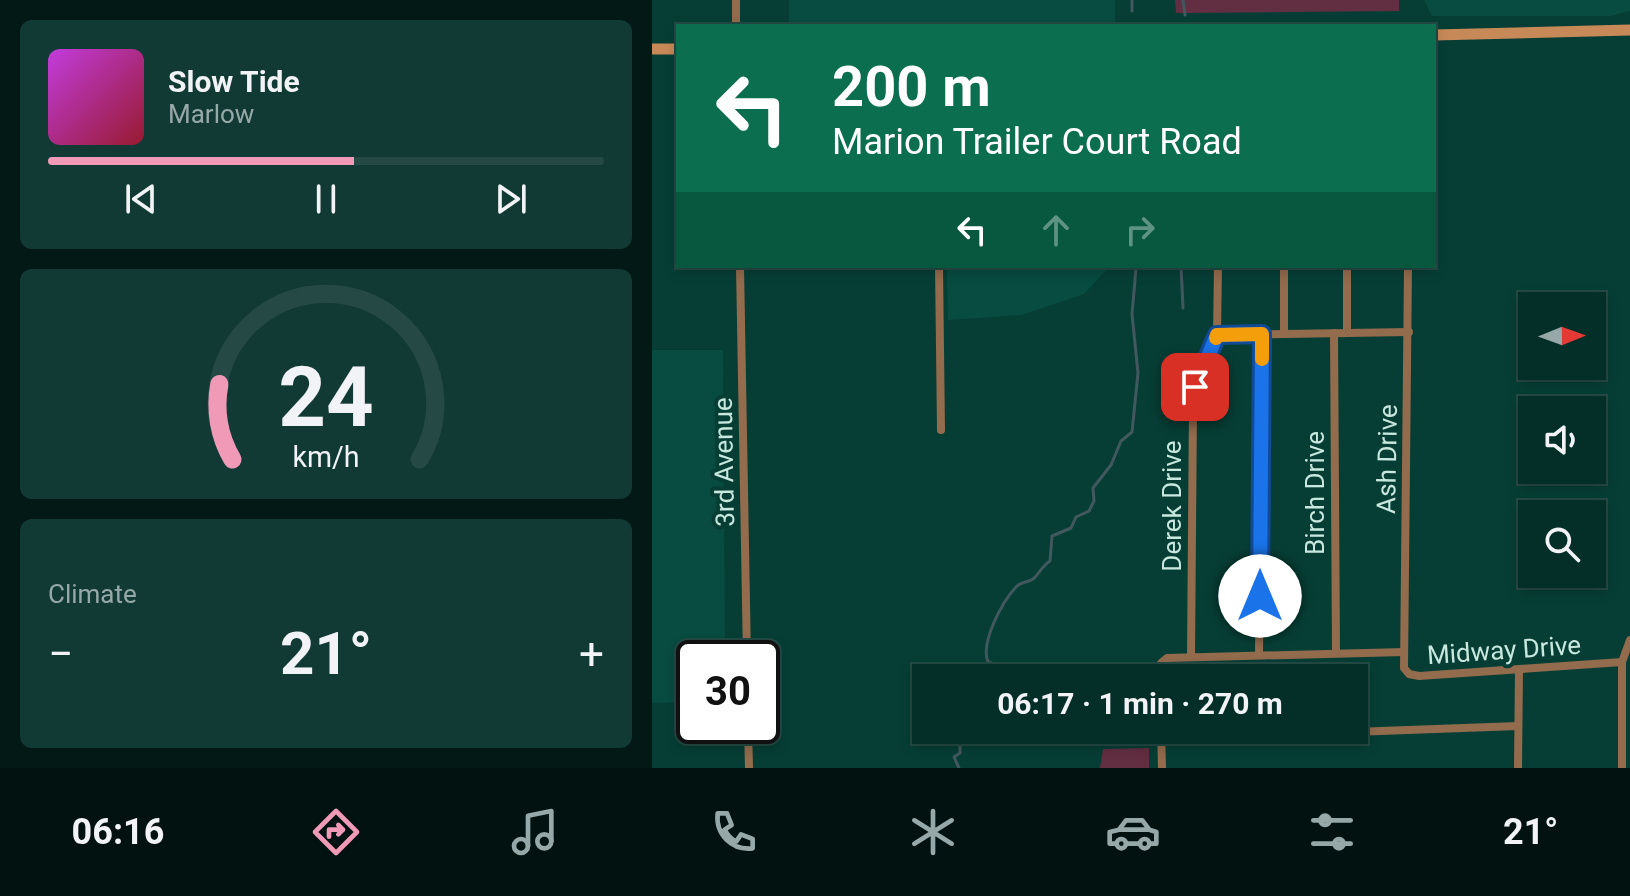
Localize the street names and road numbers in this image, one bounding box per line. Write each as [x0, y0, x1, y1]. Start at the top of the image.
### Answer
street label: 3rd Avenue [708, 397, 740, 527]
street label: Ash Drive [1371, 404, 1403, 514]
street label: Birch Drive [1300, 431, 1330, 555]
street label: Derek Drive [1157, 440, 1187, 572]
street label: Midway Drive [1426, 630, 1582, 670]

